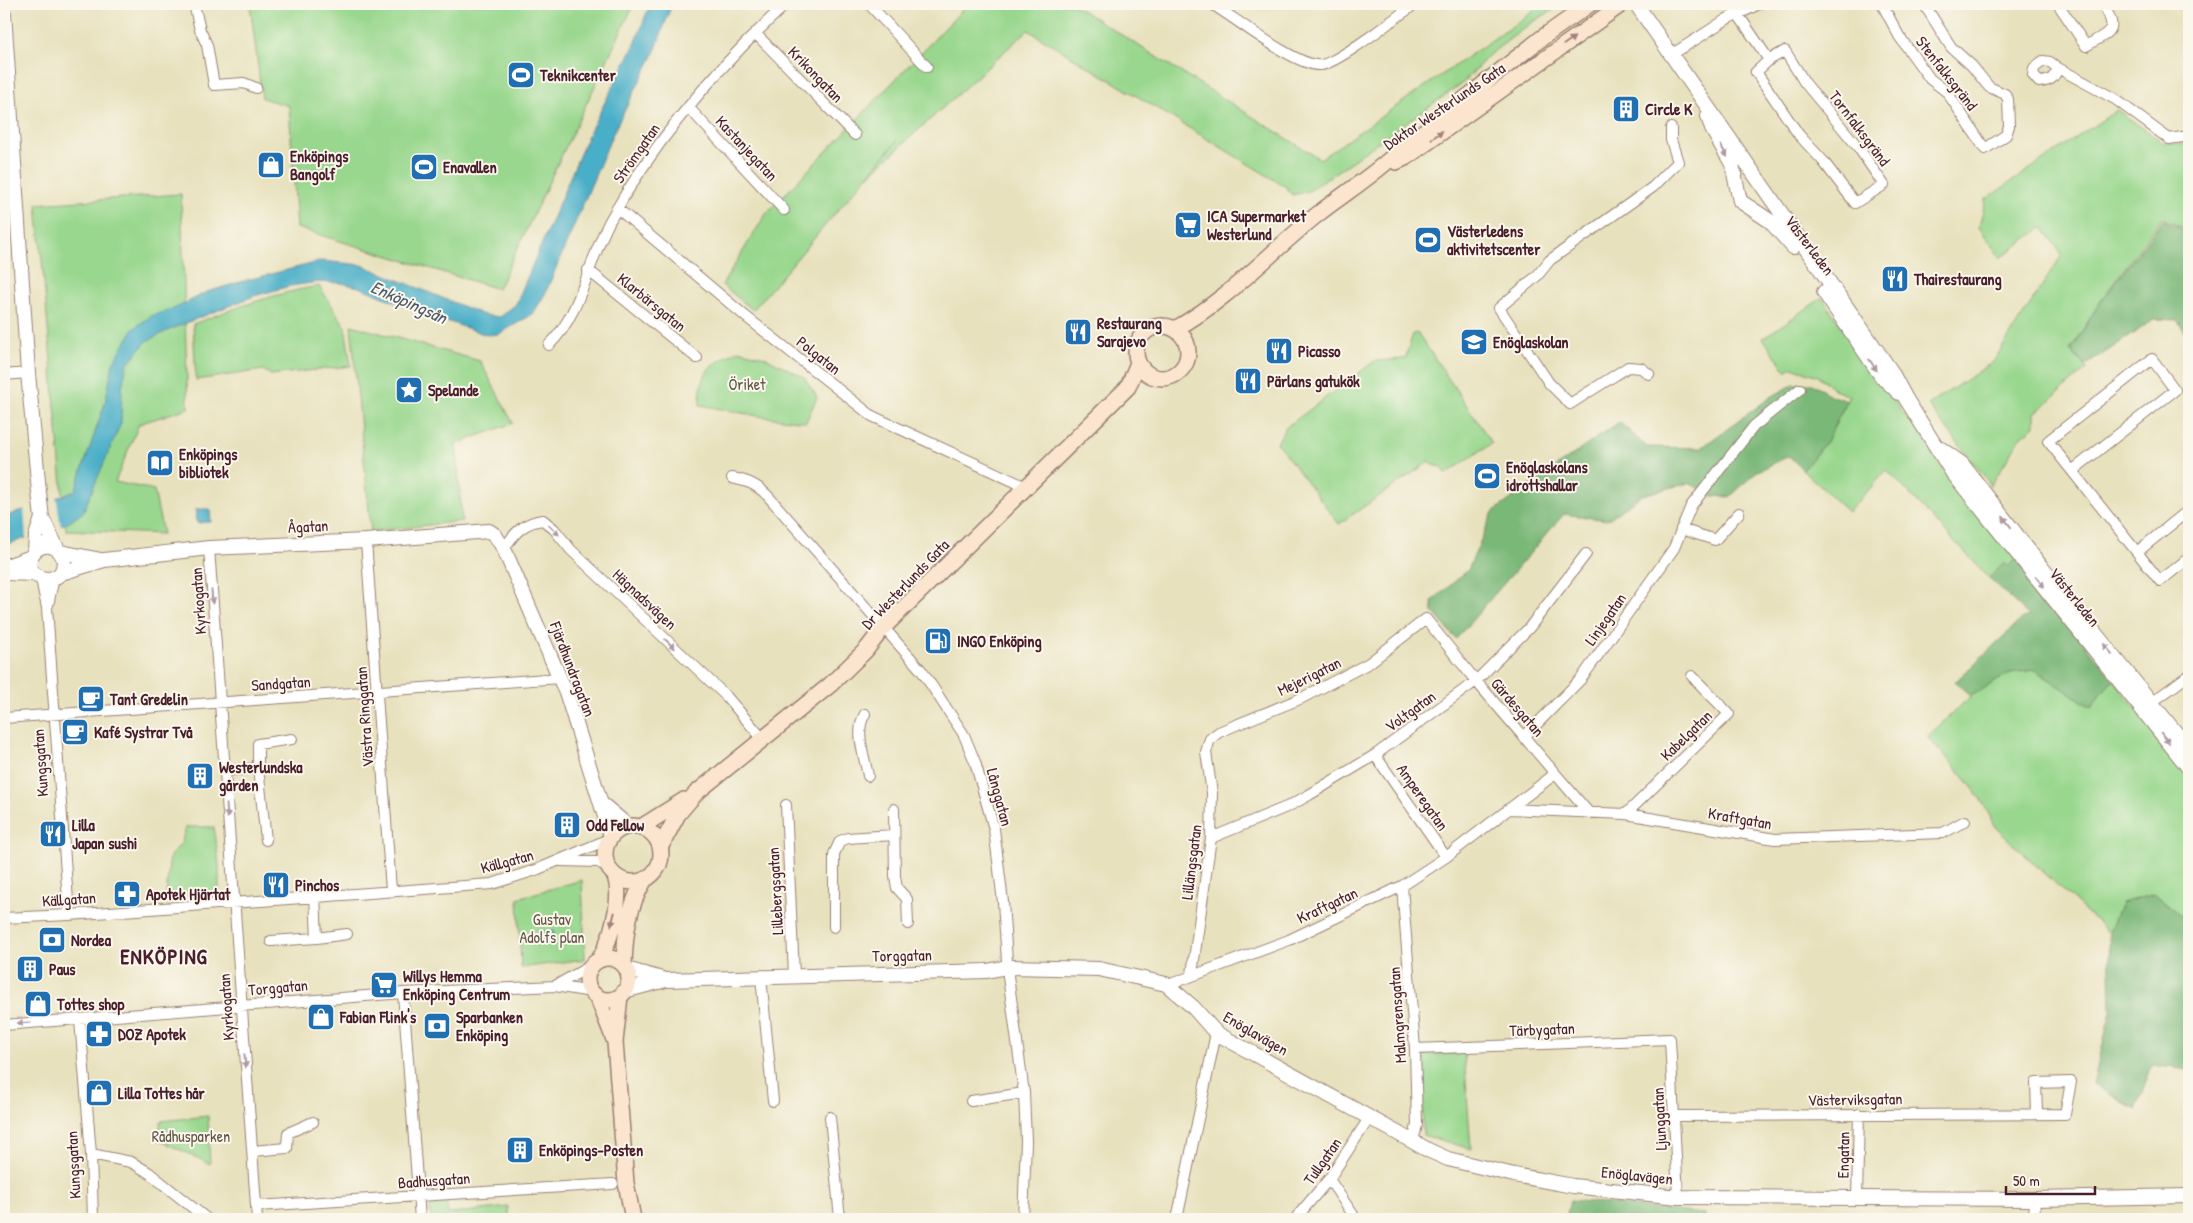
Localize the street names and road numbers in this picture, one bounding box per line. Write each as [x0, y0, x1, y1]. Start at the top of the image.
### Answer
street label: Stenfalksgränd [1911, 31, 1983, 115]
street label: Krikongatan [783, 41, 849, 107]
street label: Doktor Westerlunds Gata [1379, 57, 1509, 155]
street label: Tornfalksgränd [1824, 86, 1896, 170]
street label: Kastanjegatan [711, 110, 783, 186]
street label: Strömgatan [607, 119, 665, 187]
street label: Västerleden [1780, 210, 1840, 280]
street label: Klarbärsgatan [613, 267, 691, 337]
street label: Polgatan [792, 331, 846, 379]
street label: Ågatan [287, 514, 329, 538]
street label: Dr Westerlunds Gata [856, 534, 954, 634]
street label: Västerleden [2044, 563, 2106, 631]
street label: Hägnadsvägen [608, 564, 682, 634]
street label: Kyrkogatan [185, 567, 211, 635]
street label: Linjegatan [1579, 588, 1631, 650]
street label: Fjärdhundragatan [544, 618, 601, 720]
street label: Mejerigatan [1274, 651, 1344, 701]
street label: Västra Ringgatan [350, 666, 378, 768]
street label: Sandgatan [251, 670, 311, 696]
street label: Gärdesgatan [1486, 673, 1550, 741]
street label: Voltgatan [1380, 685, 1440, 737]
street label: Kabelgatan [1655, 705, 1717, 765]
street label: Kungsgatan [27, 728, 53, 798]
street label: Amperegatan [1392, 759, 1454, 835]
street label: Långgatan [982, 766, 1018, 828]
street label: Kraftgatan [1706, 802, 1774, 834]
street label: Lillängsgatan [1175, 823, 1207, 901]
street label: Källgatan [478, 843, 536, 879]
street label: Lillebergsgatan [762, 847, 788, 935]
street label: Kraftgatan [1293, 881, 1361, 929]
street label: Källgatan [41, 886, 97, 912]
street label: Torggatan [872, 943, 932, 967]
street label: Malmgrensgatan [1383, 966, 1411, 1064]
street label: Kyrkogatan [213, 973, 239, 1041]
street label: Torggatan [247, 973, 309, 1001]
street label: Enöglavägen [1219, 1006, 1293, 1060]
street label: Tärbygatan [1509, 1017, 1575, 1041]
street label: Ljunggatan [1646, 1087, 1672, 1151]
street label: Västerviksgatan [1807, 1087, 1903, 1111]
street label: Kungsgatan [60, 1131, 86, 1199]
street label: Engatan [1832, 1131, 1854, 1179]
street label: Tullgatan [1298, 1133, 1346, 1189]
street label: Enöglavägen [1600, 1160, 1674, 1190]
street label: Badhusgatan [397, 1167, 471, 1193]

